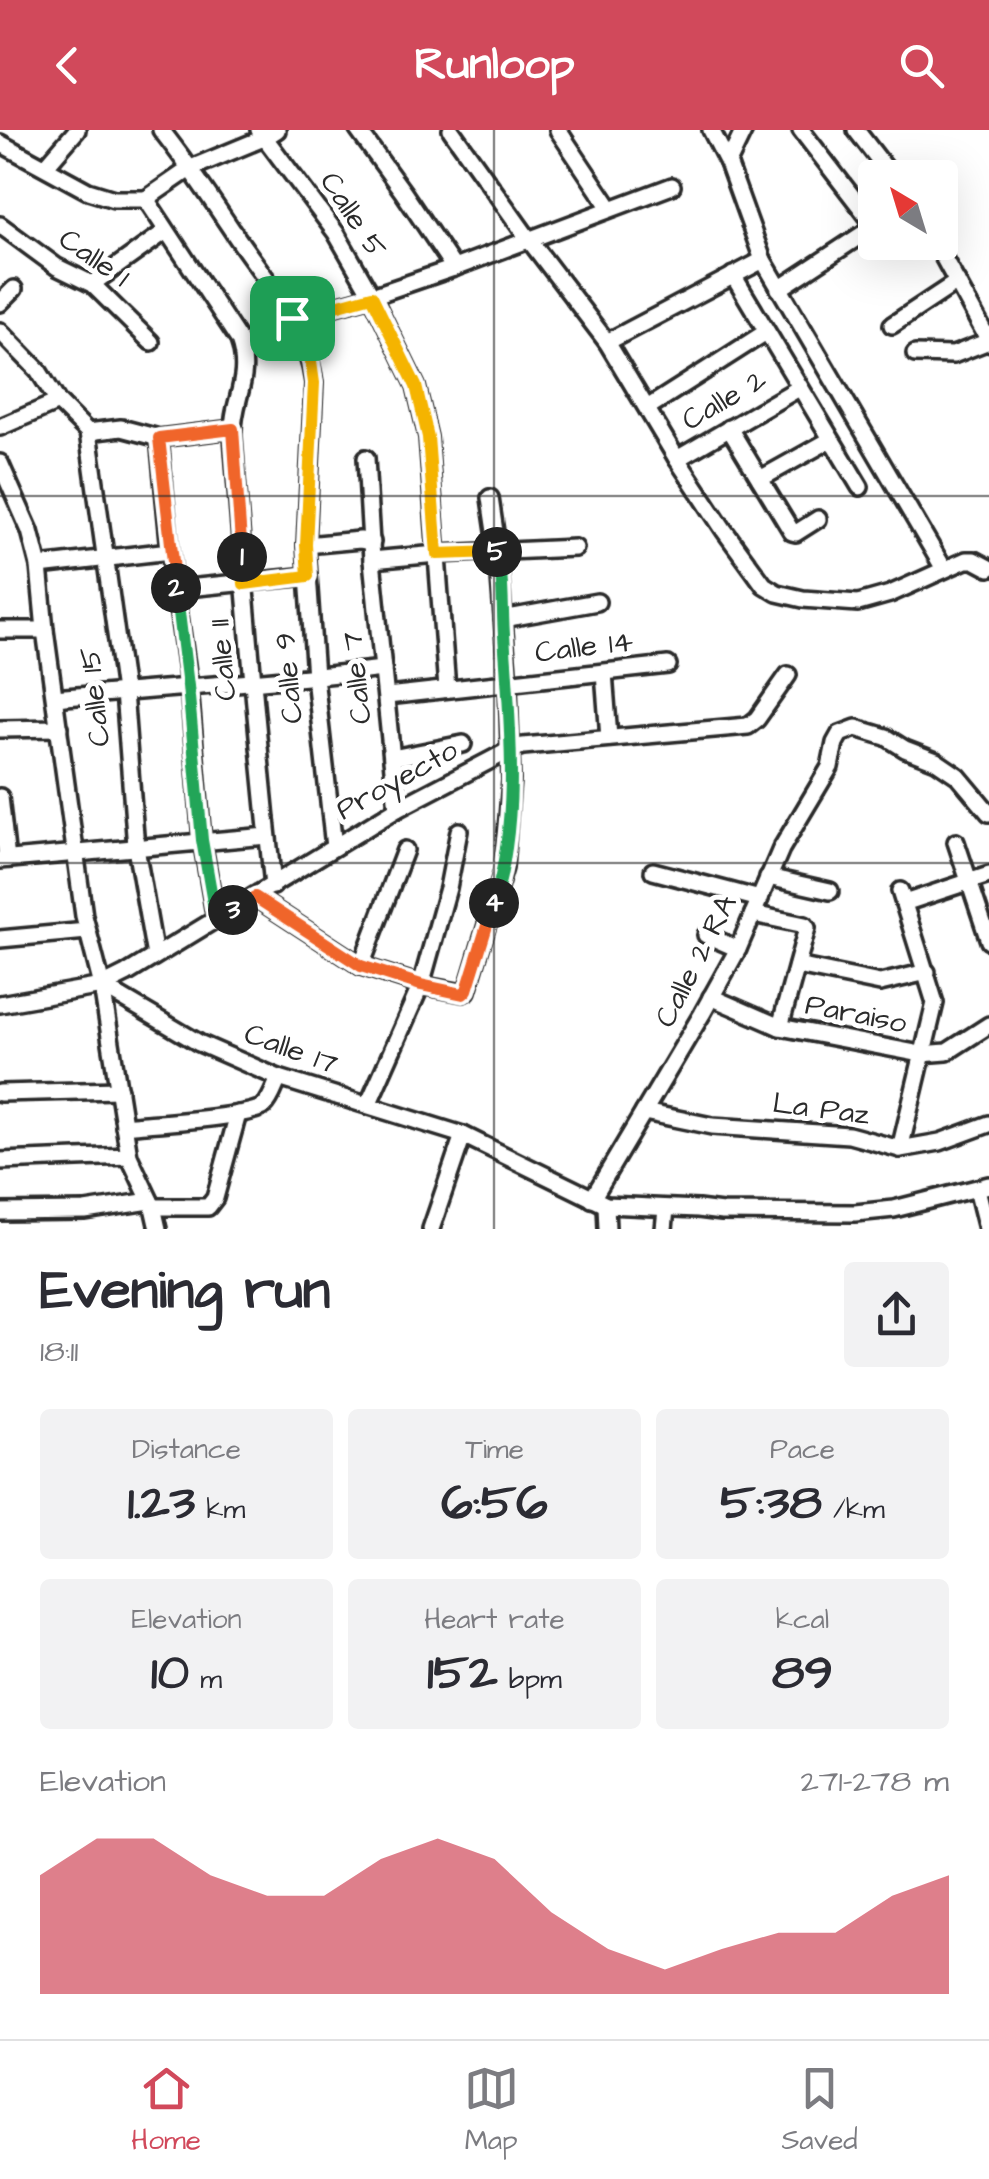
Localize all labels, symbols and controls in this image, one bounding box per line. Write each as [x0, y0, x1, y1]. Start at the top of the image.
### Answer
text: Runloop [414, 34, 575, 96]
icon: back [40, 38, 95, 93]
icon: search [894, 38, 949, 93]
north arrow [858, 160, 958, 260]
map controls [858, 160, 958, 260]
street label: Calle 5 [309, 164, 397, 266]
street label: Calle 1 [50, 218, 138, 298]
pin [250, 276, 335, 361]
icon: arrive [265, 291, 320, 346]
street label: Calle 2 [674, 359, 774, 441]
pin: 5 [472, 527, 522, 577]
pin: 1 [217, 532, 267, 582]
text: 5 [487, 532, 507, 571]
text: 1 [240, 537, 244, 576]
pin: 2 [151, 563, 201, 613]
text: 2 [168, 568, 184, 607]
street label: Calle 11 [198, 617, 247, 703]
street label: Calle 14 [533, 620, 635, 674]
street label: Calle 7 [331, 630, 383, 726]
street label: Calle 9 [264, 631, 314, 725]
street label: Calle 15 [69, 645, 121, 749]
street label: Proyecto [329, 729, 466, 832]
pin: 4 [469, 878, 519, 928]
text: 4 [484, 883, 504, 922]
pin: 3 [208, 885, 258, 935]
street label: Calle 2 RA [645, 887, 747, 1035]
text: 3 [226, 890, 240, 929]
street label: Paraiso [802, 984, 911, 1044]
street label: Calle 17 [238, 1013, 344, 1085]
street label: La Paz [770, 1082, 872, 1136]
text: Evening run [40, 1253, 330, 1329]
button: share [844, 1262, 949, 1367]
text: 18:11 [40, 1329, 78, 1374]
text: Distance [132, 1430, 241, 1469]
text: Time [465, 1430, 524, 1469]
text: Pace [770, 1430, 835, 1469]
text: 1.23 [128, 1469, 195, 1538]
text: 6:56 [441, 1469, 548, 1538]
text: 5:38 [720, 1469, 822, 1538]
text: km [195, 1490, 245, 1529]
text: /km [822, 1490, 885, 1529]
text: Elevation [131, 1600, 242, 1639]
text: Heart rate [424, 1600, 565, 1639]
text: kcal [776, 1600, 829, 1639]
text: 10 [151, 1639, 189, 1708]
text: 152 [427, 1639, 498, 1708]
text: 89 [772, 1639, 833, 1708]
text: m [189, 1660, 222, 1699]
text: bpm [498, 1660, 562, 1699]
text: Elevation [40, 1759, 166, 1804]
text: 271–278 m [801, 1759, 949, 1804]
tab: Home [131, 2061, 201, 2160]
tab: Map [464, 2061, 519, 2160]
tab: Saved [781, 2061, 858, 2160]

